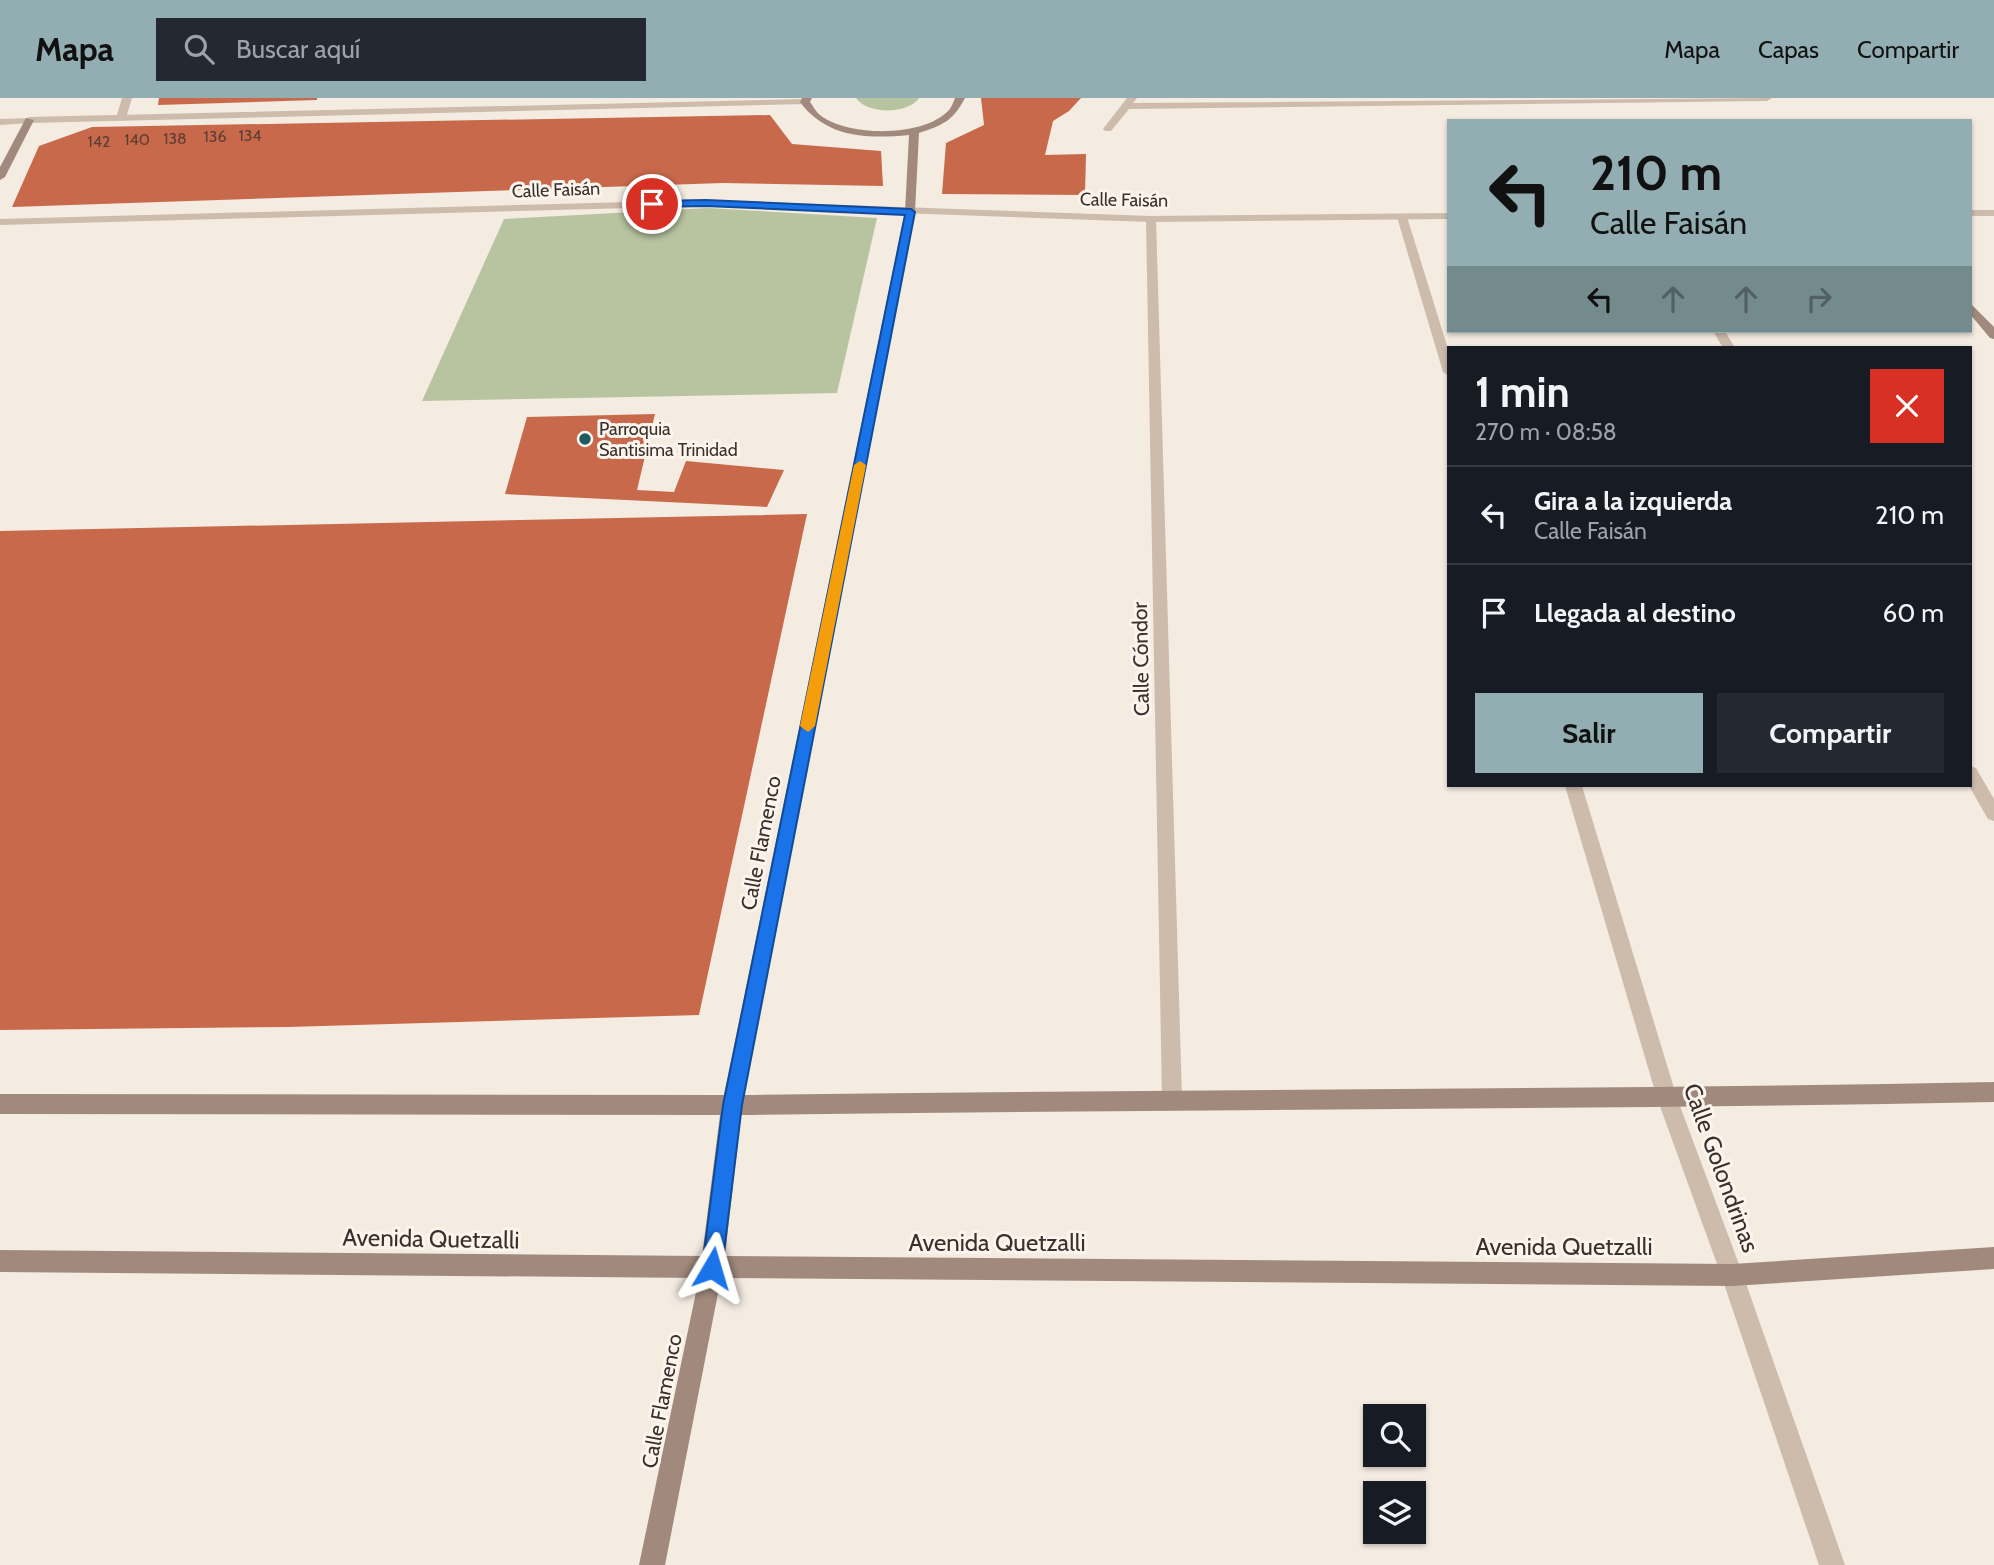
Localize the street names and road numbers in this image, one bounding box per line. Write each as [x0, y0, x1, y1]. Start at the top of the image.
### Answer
street label: Calle Faisán [511, 177, 601, 203]
street label: Calle Faisán [1080, 188, 1168, 212]
street label: Calle Cóndor [1127, 601, 1154, 716]
street label: Calle Flamenco [735, 774, 786, 912]
street label: Calle Golondrinas [1678, 1080, 1765, 1256]
street label: Avenida Quetzalli [342, 1222, 520, 1255]
street label: Avenida Quetzalli [908, 1228, 1086, 1257]
street label: Avenida Quetzalli [1475, 1232, 1653, 1261]
street label: Calle Flamenco [636, 1332, 687, 1470]

